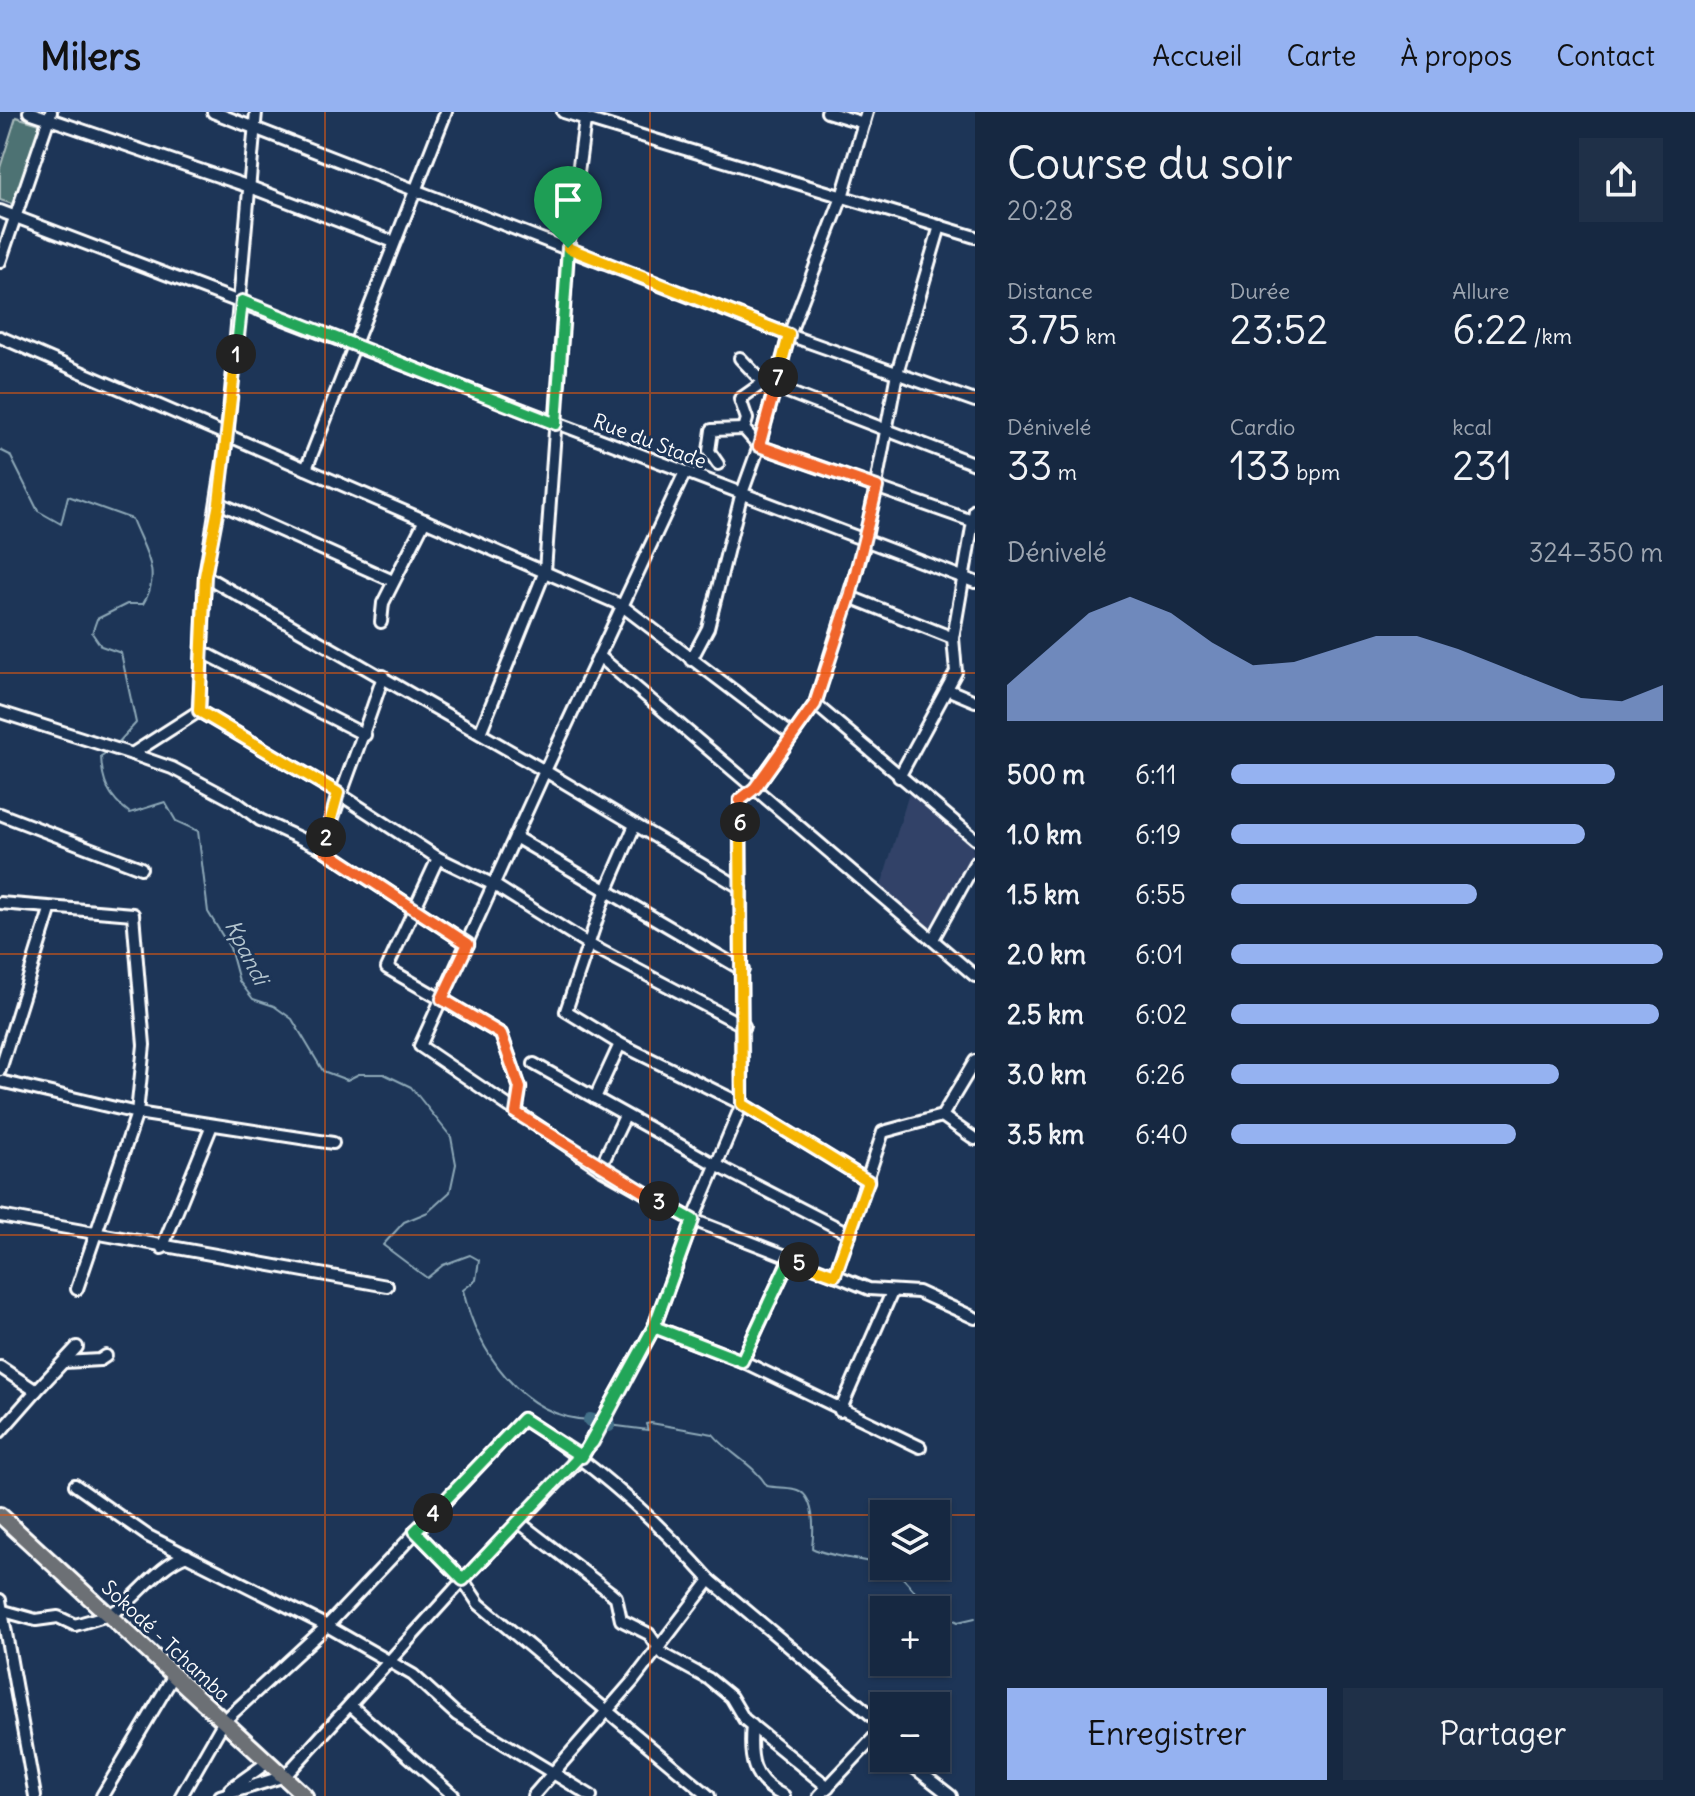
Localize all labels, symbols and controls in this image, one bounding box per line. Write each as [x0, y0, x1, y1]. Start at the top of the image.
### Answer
text: Milers [40, 33, 141, 80]
text: Accueil [1152, 38, 1242, 74]
text: Carte [1286, 38, 1356, 74]
text: À propos [1400, 38, 1512, 74]
text: Contact [1556, 38, 1655, 74]
text: Course du soir [1007, 136, 1293, 191]
button: share [1579, 138, 1663, 222]
pin [534, 166, 602, 248]
icon: arrive [546, 178, 590, 222]
text: 20:28 [1007, 194, 1073, 227]
text: Distance [1007, 277, 1093, 305]
text: Durée [1230, 277, 1290, 305]
text: Allure [1452, 277, 1509, 305]
text: 3.75 [1007, 305, 1081, 355]
text: 23:52 [1230, 305, 1328, 355]
text: 6:22 [1452, 305, 1528, 355]
text: km [1081, 322, 1116, 350]
text: /km [1528, 322, 1572, 350]
pin: 1 [216, 334, 256, 374]
text: 1 [232, 340, 240, 368]
pin: 7 [758, 357, 798, 397]
text: 7 [773, 363, 783, 391]
street label: Rue du Stade [590, 407, 710, 474]
text: Dénivelé [1007, 413, 1091, 441]
text: Cardio [1230, 413, 1295, 441]
text: kcal [1452, 413, 1492, 441]
text: 33 [1007, 441, 1052, 491]
text: 133 [1230, 441, 1291, 491]
text: 231 [1452, 441, 1512, 491]
text: m [1052, 458, 1077, 486]
text: bpm [1291, 458, 1340, 486]
text: Dénivelé [1007, 536, 1107, 569]
text: 324–350 m [1529, 536, 1663, 569]
text: 500 m [1007, 758, 1085, 791]
text: 6:11 [1135, 758, 1177, 791]
pin: 6 [720, 802, 760, 842]
text: 6 [734, 808, 746, 836]
pin: 2 [306, 817, 346, 857]
text: 1.0 km [1007, 818, 1082, 851]
text: 6:19 [1135, 818, 1181, 851]
text: 2 [320, 823, 332, 851]
text: 1.5 km [1007, 878, 1080, 911]
text: 6:55 [1135, 878, 1186, 911]
water label: Kpandi [219, 915, 277, 992]
text: 2.0 km [1007, 938, 1086, 971]
text: 6:01 [1135, 938, 1183, 971]
text: 2.5 km [1007, 998, 1084, 1031]
text: 6:02 [1135, 998, 1187, 1031]
text: 3.0 km [1007, 1058, 1087, 1091]
text: 6:26 [1135, 1058, 1185, 1091]
text: 3.5 km [1007, 1118, 1084, 1151]
text: 6:40 [1135, 1118, 1188, 1151]
pin: 3 [639, 1181, 679, 1221]
text: 3 [653, 1187, 665, 1215]
pin: 5 [779, 1242, 819, 1282]
text: 5 [793, 1248, 805, 1276]
pin: 4 [413, 1493, 453, 1533]
text: 4 [427, 1499, 439, 1527]
map controls [870, 1500, 950, 1772]
button: layers [870, 1500, 950, 1580]
street label: Sokodé - Tchamba [97, 1575, 236, 1707]
button: + [870, 1596, 950, 1676]
button: Enregistrer [1007, 1688, 1327, 1780]
button: Partager [1343, 1688, 1663, 1780]
button: − [870, 1692, 950, 1772]

